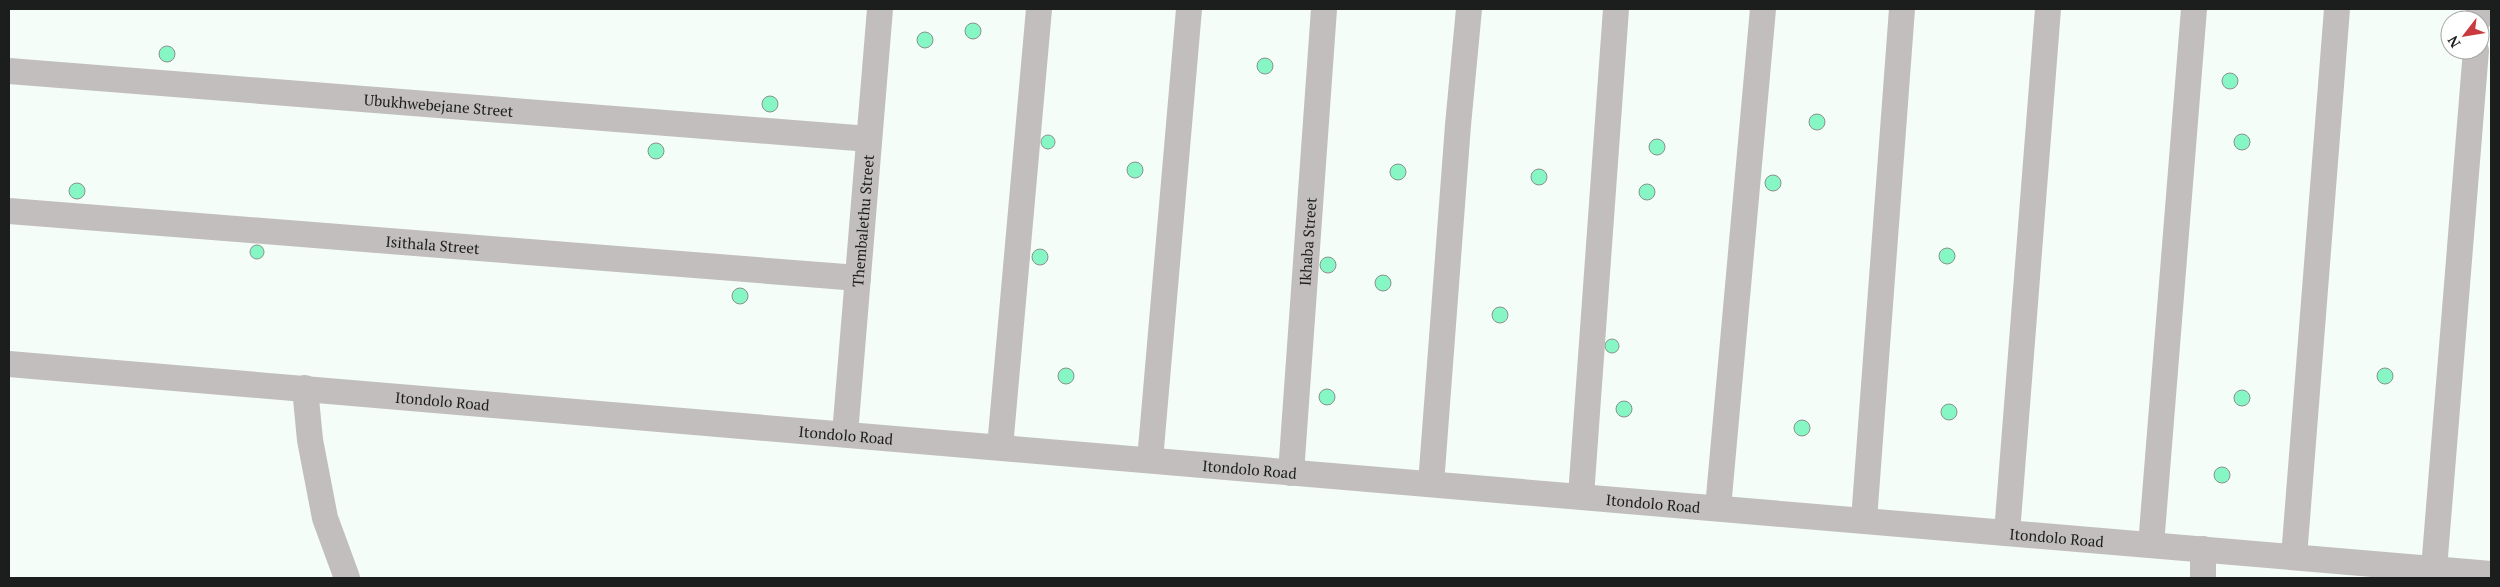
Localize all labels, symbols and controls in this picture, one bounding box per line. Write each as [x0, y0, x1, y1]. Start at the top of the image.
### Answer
north arrow [2440, 10, 2490, 60]
text: N [2442, 32, 2464, 51]
street label: Ubukhwebejane Street [363, 89, 514, 121]
street label: Thembalethu Street [847, 153, 878, 288]
street label: Ikhaba Street [1294, 196, 1321, 287]
street label: Isithala Street [385, 231, 481, 258]
street label: Itondolo Road [394, 387, 490, 415]
street label: Itondolo Road [798, 421, 894, 449]
street label: Itondolo Road [1202, 455, 1298, 483]
street label: Itondolo Road [1605, 489, 1701, 517]
street label: Itondolo Road [2009, 523, 2105, 551]

